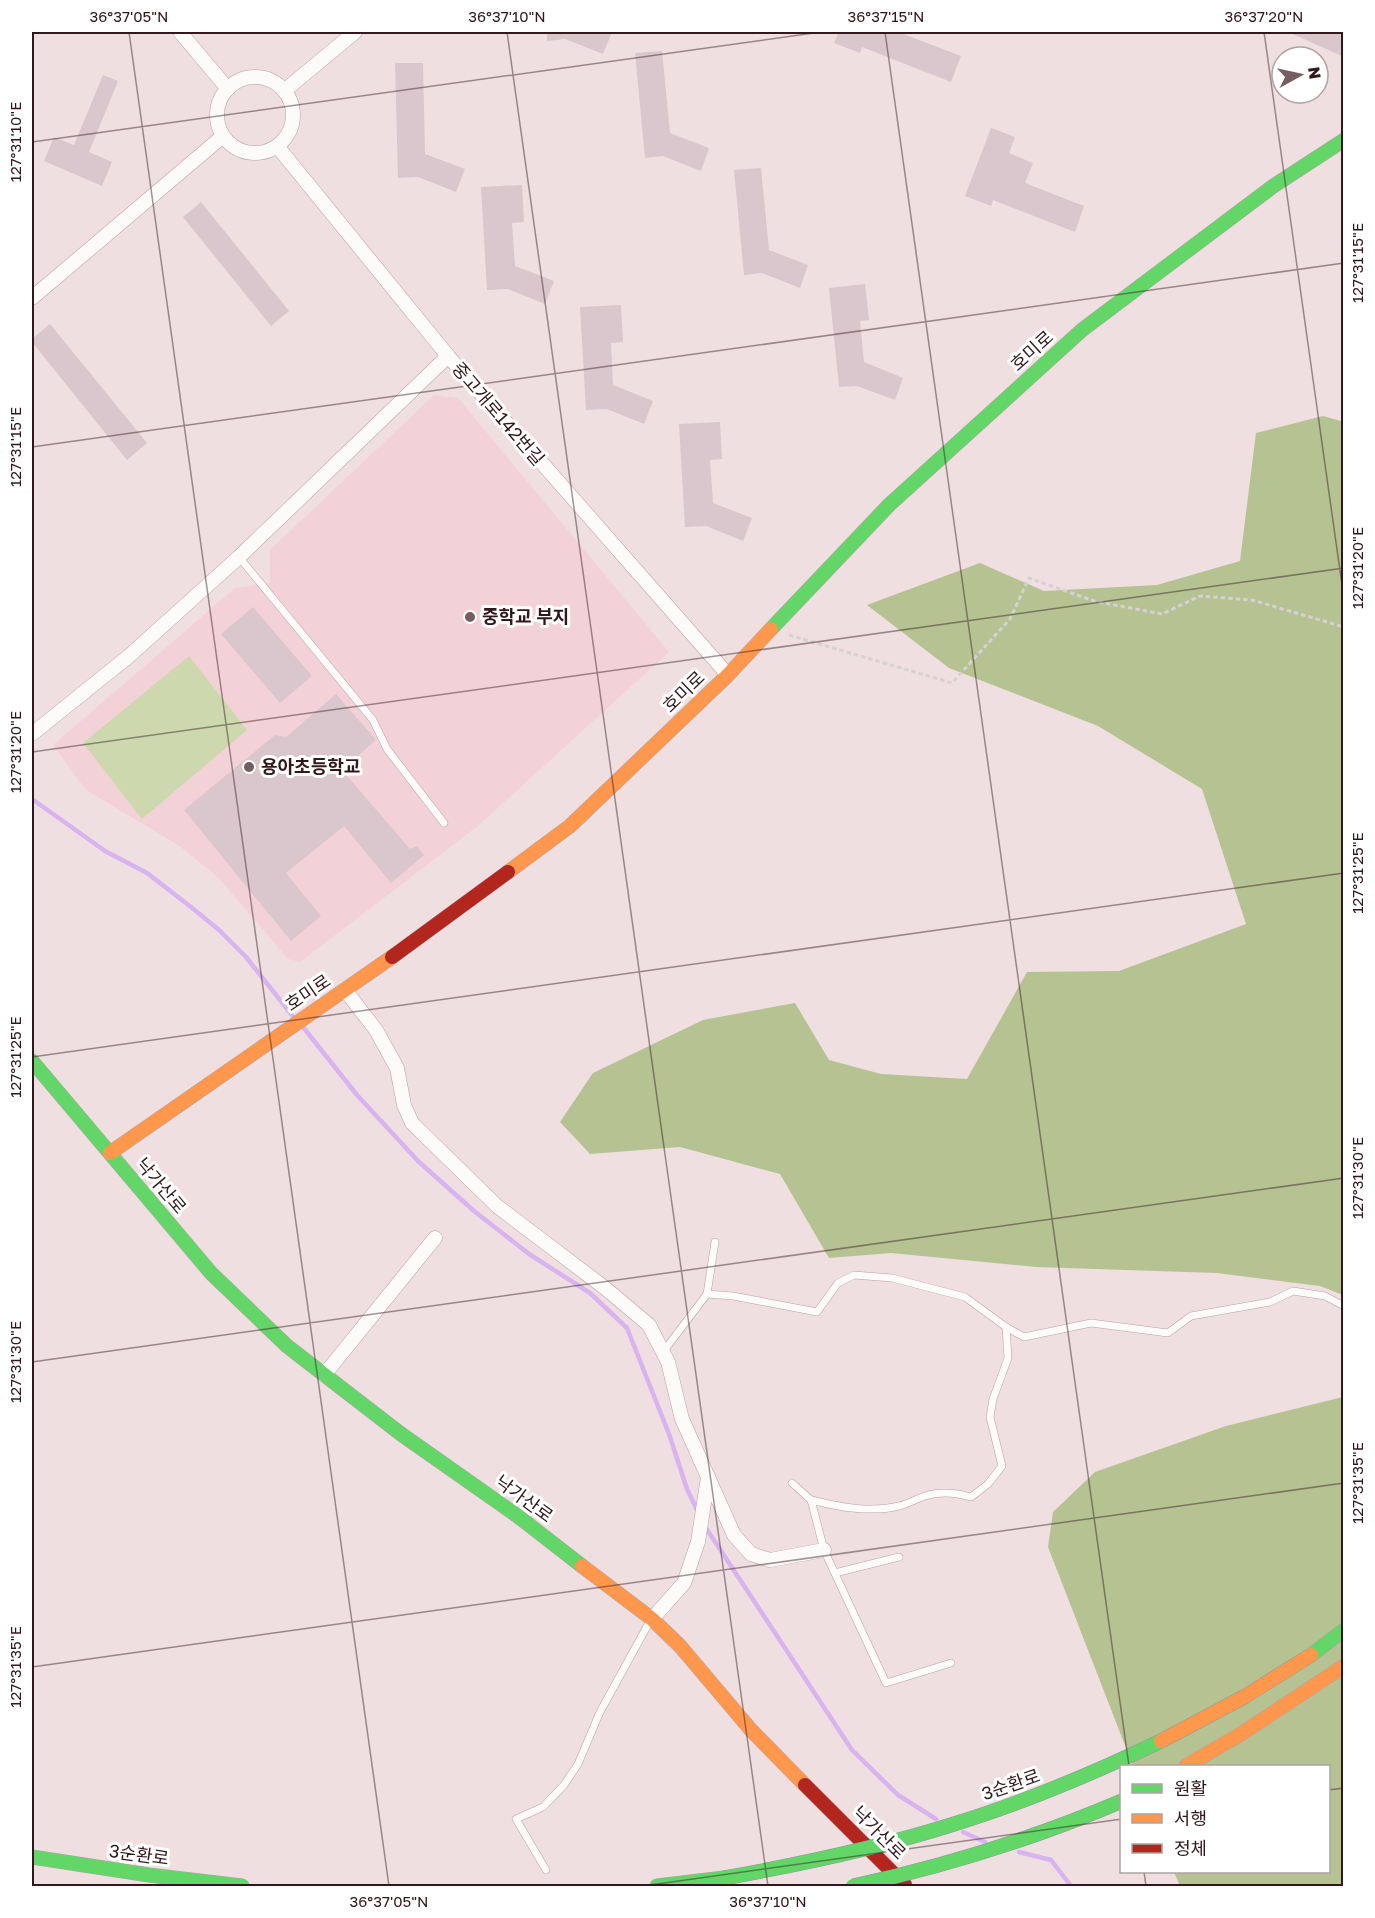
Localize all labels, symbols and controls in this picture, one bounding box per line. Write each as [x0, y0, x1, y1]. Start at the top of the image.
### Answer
text: 36°37'05"N [90, 7, 168, 25]
text: 36°37'10"N [468, 7, 546, 25]
text: 36°37'15"N [848, 7, 924, 25]
text: 36°37'20"N [1225, 7, 1303, 25]
north arrow [1270, 45, 1330, 105]
text: N [1304, 65, 1326, 80]
text: 127°31'10"E [6, 102, 24, 182]
text: 127°31'15"E [1348, 223, 1366, 303]
street label: 호미로 [1006, 325, 1057, 375]
street label: 중고개로142번길 [448, 357, 550, 469]
text: 127°31'15"E [6, 407, 24, 487]
text: 127°31'20"E [1348, 527, 1366, 609]
place label: 중학교 부지 [482, 605, 569, 627]
marker: 중학교 부지 [463, 610, 477, 624]
street label: 호미로 [658, 666, 709, 716]
text: 127°31'20"E [6, 711, 24, 793]
place label: 용아초등학교 [261, 755, 360, 777]
marker: 용아초등학교 [242, 760, 256, 774]
text: 127°31'25"E [1348, 832, 1366, 914]
street label: 호미로 [281, 969, 334, 1015]
text: 127°31'25"E [6, 1016, 24, 1098]
text: 127°31'30"E [1348, 1137, 1366, 1219]
street label: 낙가산로 [132, 1153, 191, 1218]
text: 127°31'30"E [6, 1321, 24, 1403]
text: 127°31'35"E [1348, 1442, 1366, 1524]
street label: 낙가산로 [491, 1470, 558, 1527]
text: 127°31'35"E [6, 1626, 24, 1708]
street label: 3순환로 [979, 1764, 1043, 1804]
legend [1120, 1765, 1330, 1873]
text: 원활 [1174, 1777, 1207, 1799]
street label: 낙가산로 [849, 1801, 911, 1863]
text: 서행 [1174, 1807, 1207, 1829]
text: 정체 [1174, 1837, 1207, 1859]
street label: 3순환로 [108, 1839, 170, 1869]
text: 36°37'05"N [350, 1892, 428, 1910]
text: 36°37'10"N [729, 1892, 807, 1910]

